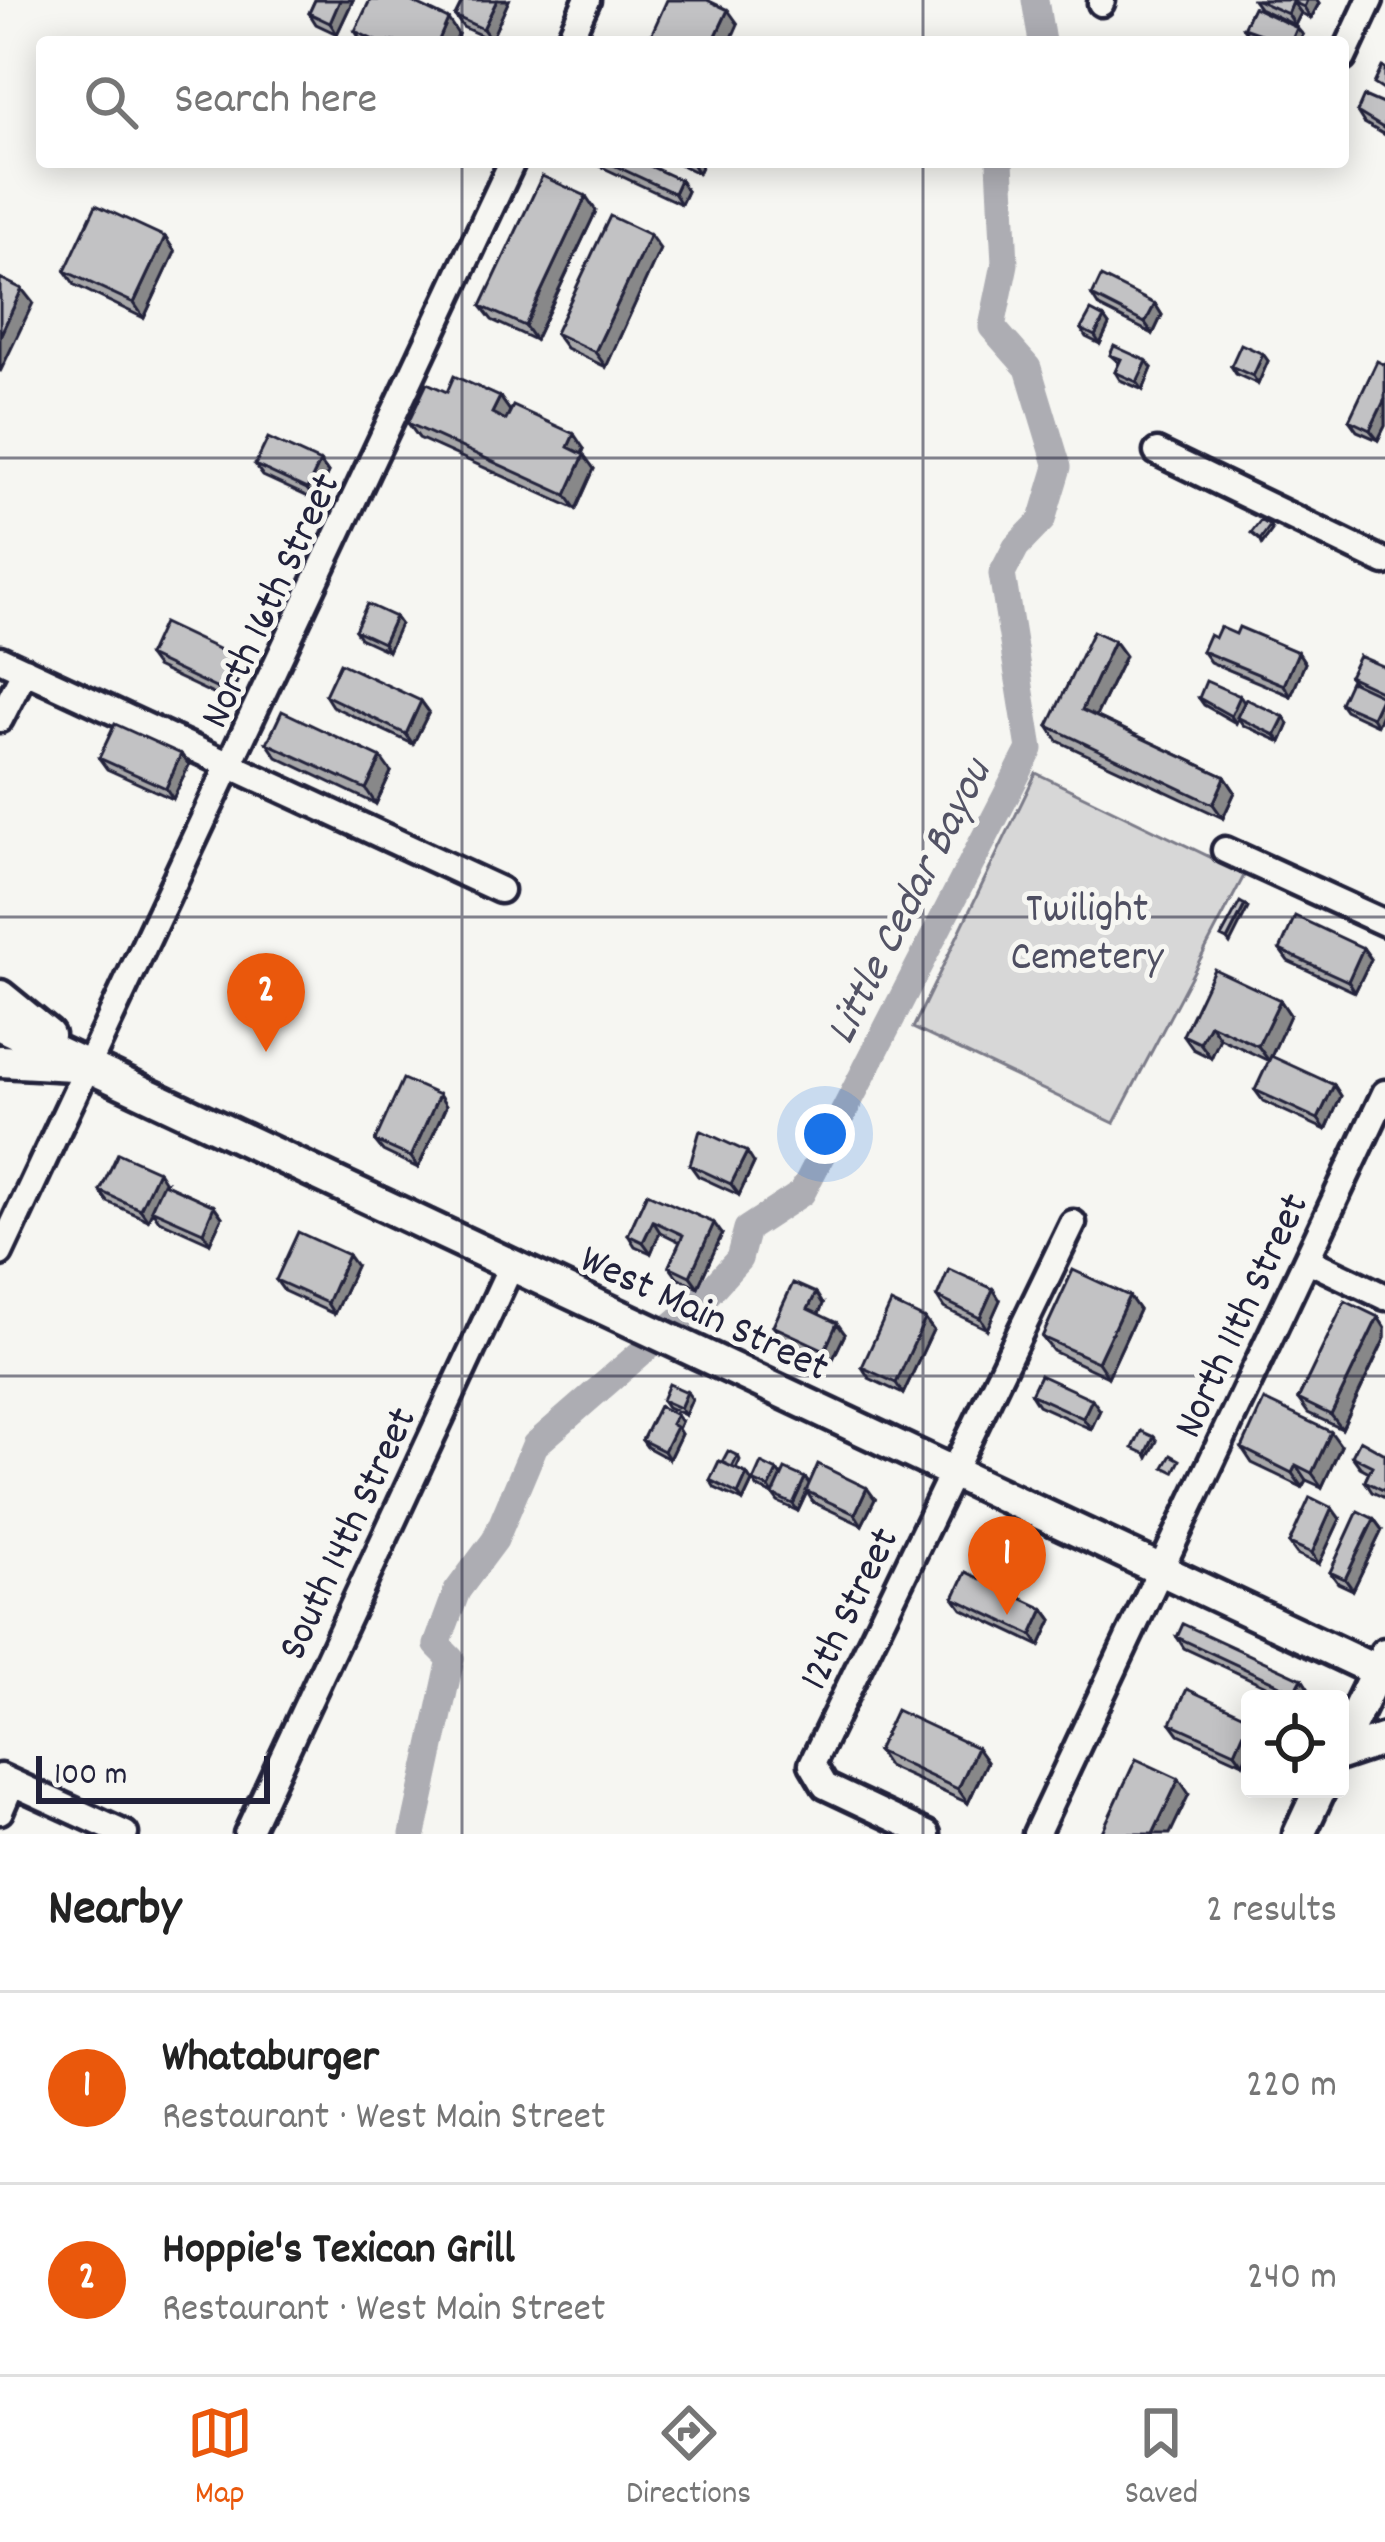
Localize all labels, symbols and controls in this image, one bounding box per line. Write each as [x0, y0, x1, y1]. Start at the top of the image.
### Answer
search box [36, 36, 1349, 168]
icon: search [78, 69, 144, 135]
text: Search here [174, 70, 377, 134]
street label: North 16th Street [188, 464, 359, 740]
water label: Little Cedar Bayou [812, 747, 1012, 1057]
park label: Twilight Cemetery [1010, 882, 1165, 990]
pin: 2 [227, 953, 305, 1052]
your location [795, 1104, 855, 1164]
street label: North 11th Street [1161, 1185, 1327, 1449]
street label: West Main Street [569, 1232, 837, 1400]
street label: South 14th Street [266, 1399, 435, 1671]
pin: 1 [968, 1516, 1046, 1615]
street label: 12th Street [787, 1519, 917, 1701]
map controls [1241, 1690, 1349, 1798]
button: locate [1241, 1690, 1349, 1798]
scale bar [36, 1750, 270, 1803]
text: 100 m [54, 1753, 127, 1800]
text: Nearby [48, 1876, 181, 1948]
text: 2 results [1206, 1885, 1337, 1940]
text: Whataburger [162, 2028, 379, 2092]
text: 1 [83, 2060, 91, 2115]
text: 220 m [1246, 2060, 1337, 2115]
text: Restaurant · West Main Street [162, 2092, 605, 2147]
text: Hoppie's Texican Grill [162, 2220, 515, 2284]
text: 2 [78, 2252, 96, 2307]
text: 240 m [1247, 2252, 1337, 2307]
text: Restaurant · West Main Street [162, 2284, 605, 2339]
tab: Map [187, 2400, 253, 2519]
tab: Directions [626, 2400, 751, 2519]
tab: Saved [1125, 2400, 1198, 2519]

